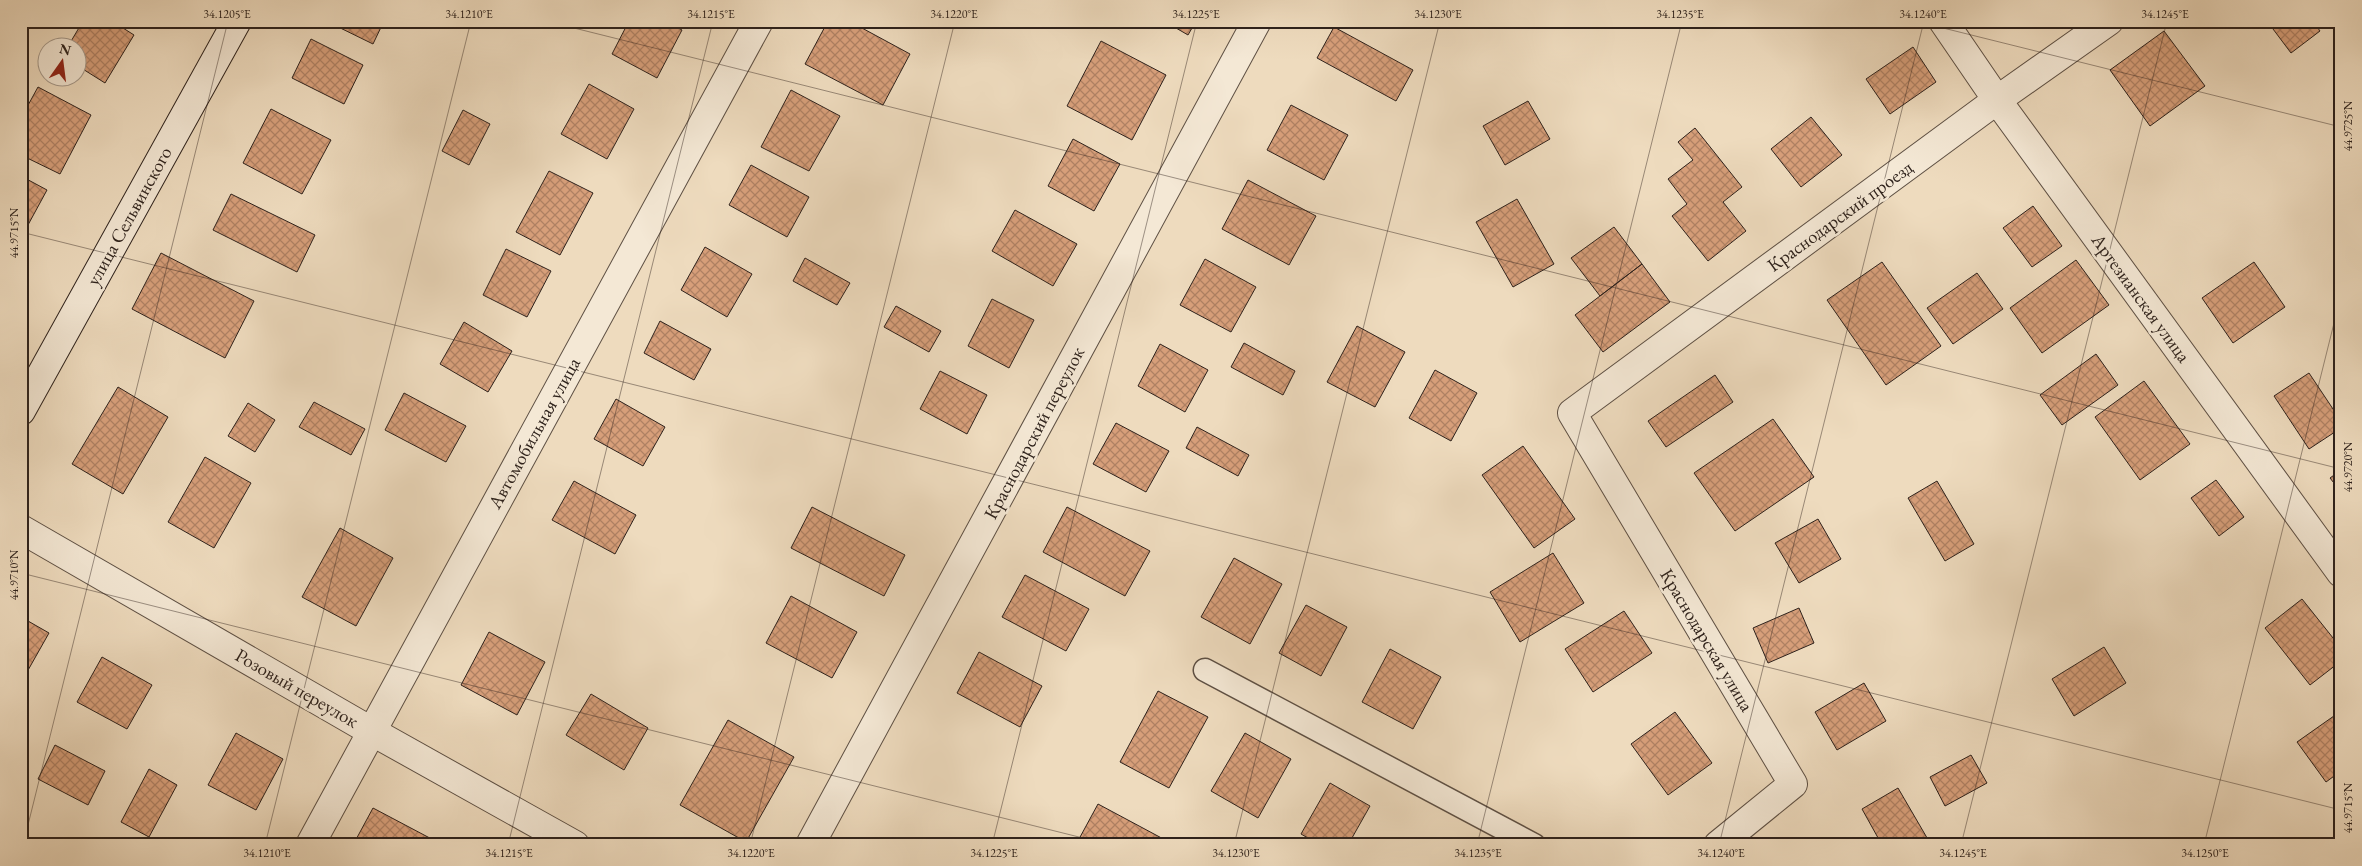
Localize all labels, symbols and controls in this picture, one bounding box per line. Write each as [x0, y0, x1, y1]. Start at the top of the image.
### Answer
text: 34.1205°E [203, 6, 251, 22]
text: 34.1210°E [445, 6, 493, 22]
text: 34.1215°E [687, 6, 735, 22]
text: 34.1220°E [930, 6, 978, 22]
text: 34.1225°E [1172, 6, 1220, 22]
text: 34.1230°E [1414, 6, 1462, 22]
text: 34.1235°E [1656, 6, 1704, 22]
text: 34.1240°E [1899, 6, 1947, 22]
text: 34.1245°E [2141, 6, 2189, 22]
north arrow [38, 38, 88, 88]
text: N [57, 39, 73, 60]
text: 44.9725°N [2340, 100, 2356, 151]
street label: улица Сельвинского [80, 142, 178, 290]
street label: Краснодарский проезд [1762, 154, 1918, 277]
text: 44.9715°N [6, 207, 22, 258]
street label: Артезианская улица [2085, 228, 2196, 368]
street label: Краснодарский переулок [978, 342, 1090, 524]
street label: Автомобильная улица [482, 353, 586, 514]
text: 44.9720°N [2340, 441, 2356, 492]
text: 44.9710°N [6, 549, 22, 600]
street label: Краснодарская улица [1654, 564, 1760, 716]
street label: Розовый переулок [231, 643, 363, 733]
text: 44.9715°N [2340, 782, 2356, 833]
text: 34.1210°E [243, 845, 291, 861]
text: 34.1215°E [485, 845, 533, 861]
text: 34.1220°E [727, 845, 775, 861]
text: 34.1225°E [970, 845, 1018, 861]
text: 34.1230°E [1212, 845, 1260, 861]
text: 34.1235°E [1454, 845, 1502, 861]
text: 34.1240°E [1697, 845, 1745, 861]
text: 34.1245°E [1939, 845, 1987, 861]
text: 34.1250°E [2181, 845, 2229, 861]

